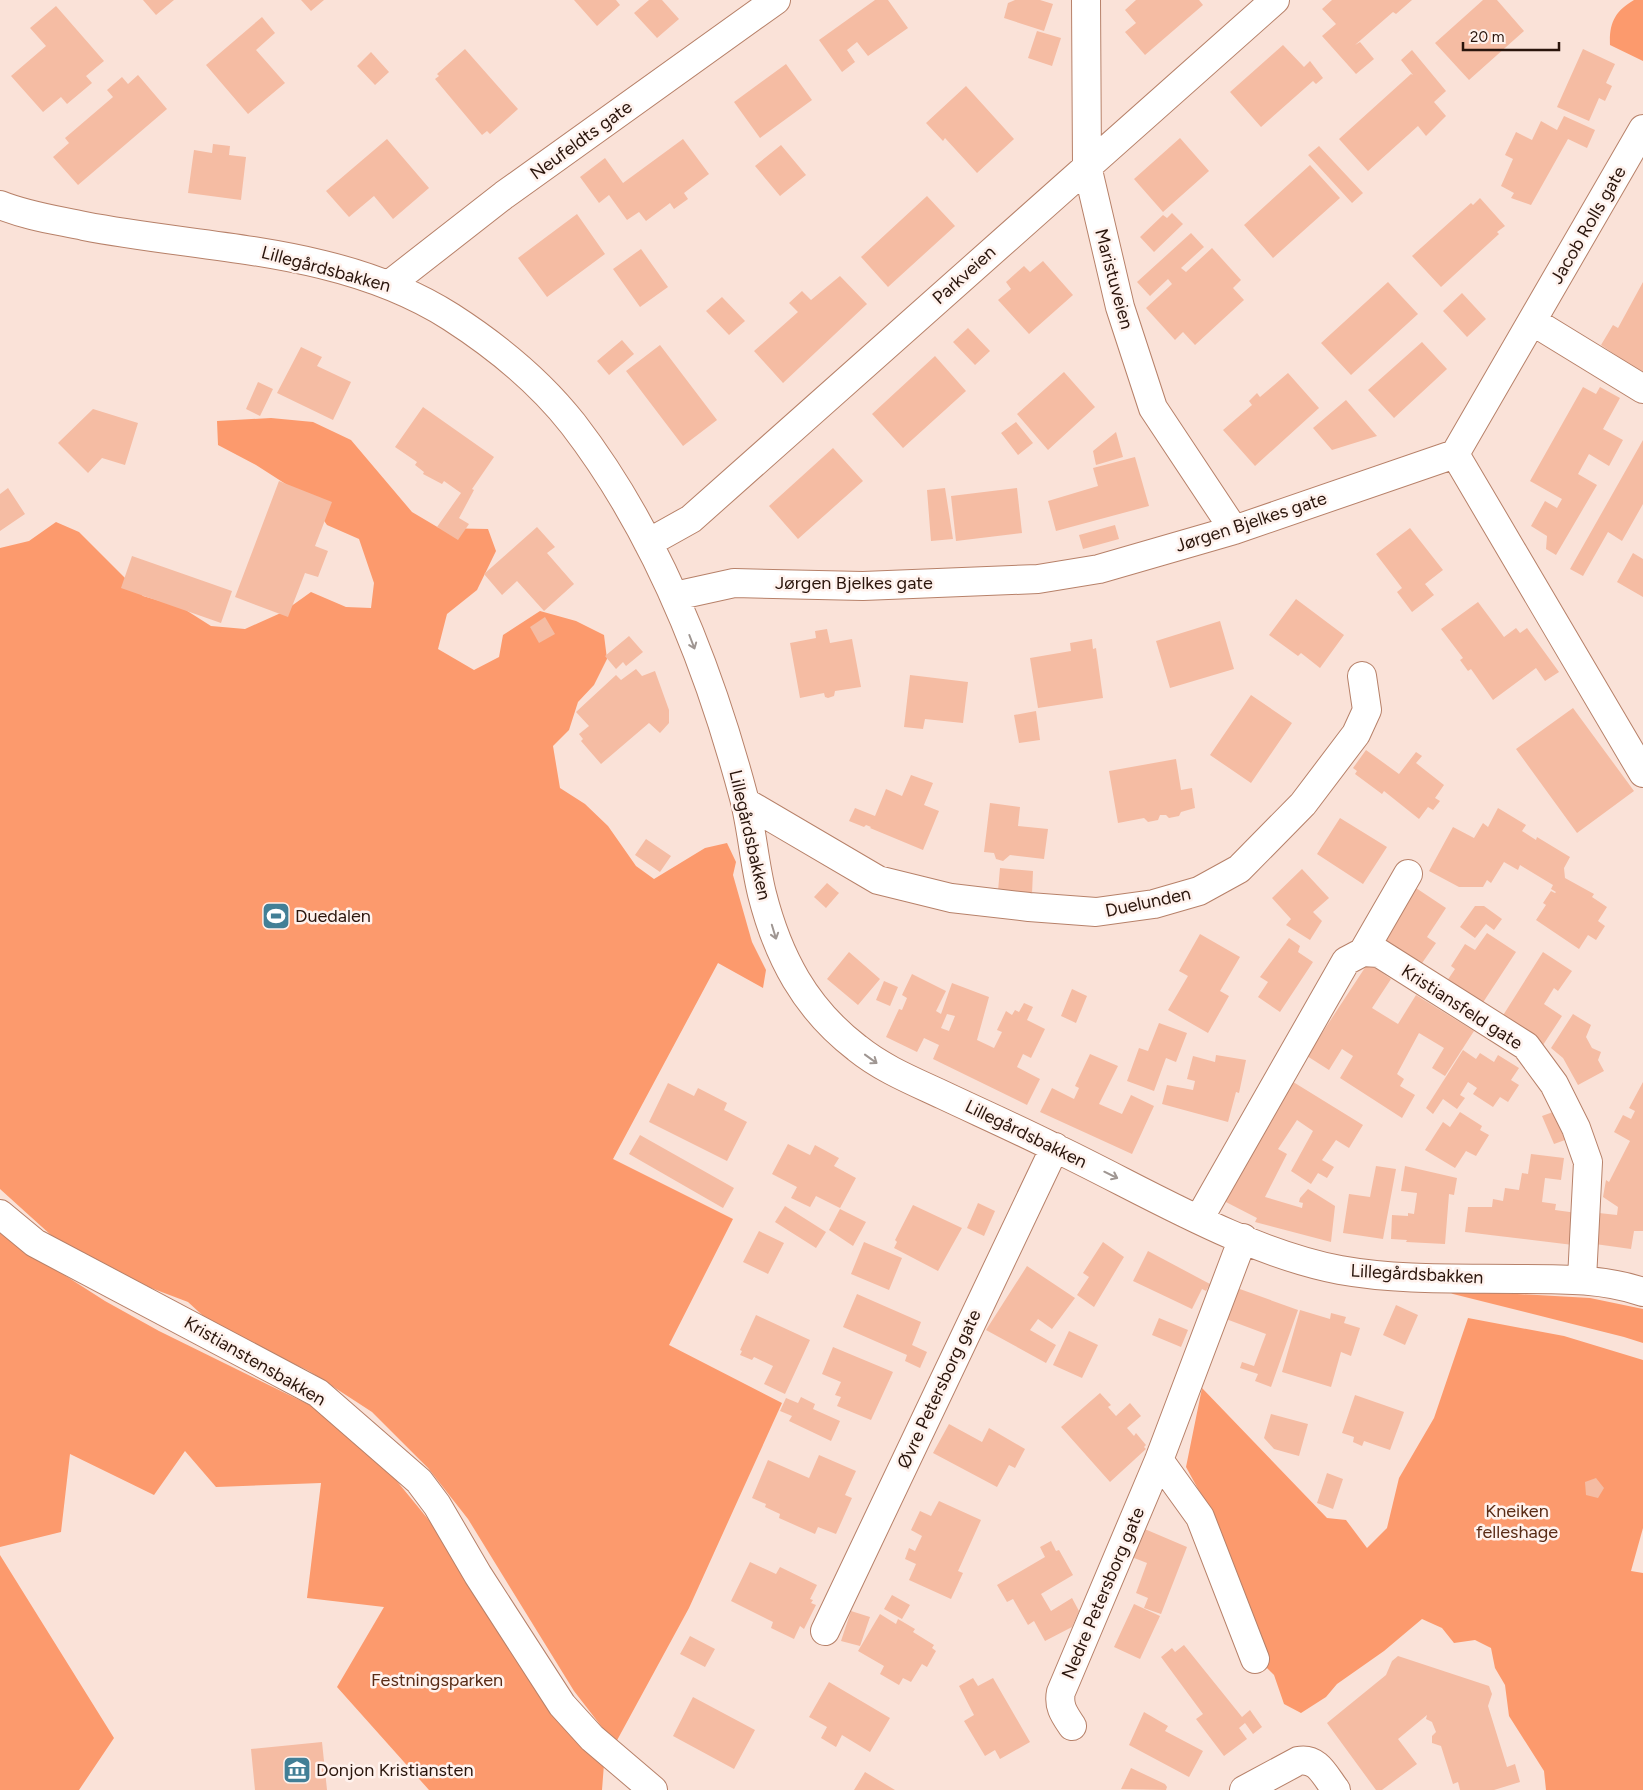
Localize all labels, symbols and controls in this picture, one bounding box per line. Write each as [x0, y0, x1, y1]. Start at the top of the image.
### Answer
scale bar [1463, 20, 1559, 52]
text: 20 m [1470, 28, 1504, 46]
street label: Neufeldts gate [526, 96, 636, 184]
street label: Jacob Rolls gate [1545, 162, 1631, 288]
street label: Maristuveien [1090, 226, 1138, 332]
street label: Lillegårdsbakken [259, 241, 393, 297]
street label: Parkveien [928, 241, 1000, 309]
street label: Jørgen Bjelkes gate [1173, 487, 1330, 557]
street label: Jørgen Bjelkes gate [775, 572, 933, 594]
one-way arrow [688, 634, 697, 649]
street label: Lillegårdsbakken [724, 768, 776, 902]
street label: Duelunden [1103, 882, 1193, 922]
sports icon: Duedalen [261, 901, 291, 931]
place label: Duedalen [295, 905, 371, 927]
one-way arrow [770, 924, 780, 940]
street label: Kristiansfeld gate [1397, 960, 1527, 1054]
one-way arrow [864, 1053, 877, 1064]
street label: Lillegårdsbakken [961, 1095, 1091, 1173]
one-way arrow [1103, 1171, 1118, 1181]
street label: Lillegårdsbakken [1350, 1260, 1484, 1288]
street label: Øvre Petersborg gate [892, 1306, 986, 1472]
street label: Kristianstensbakken [180, 1311, 330, 1411]
park label: Kneiken felleshage [1476, 1500, 1558, 1543]
street label: Nedre Petersborg gate [1057, 1504, 1149, 1682]
park label: Festningsparken [371, 1669, 503, 1691]
museum icon: Donjon Kristiansten [282, 1755, 312, 1785]
place label: Donjon Kristiansten [316, 1759, 473, 1781]

